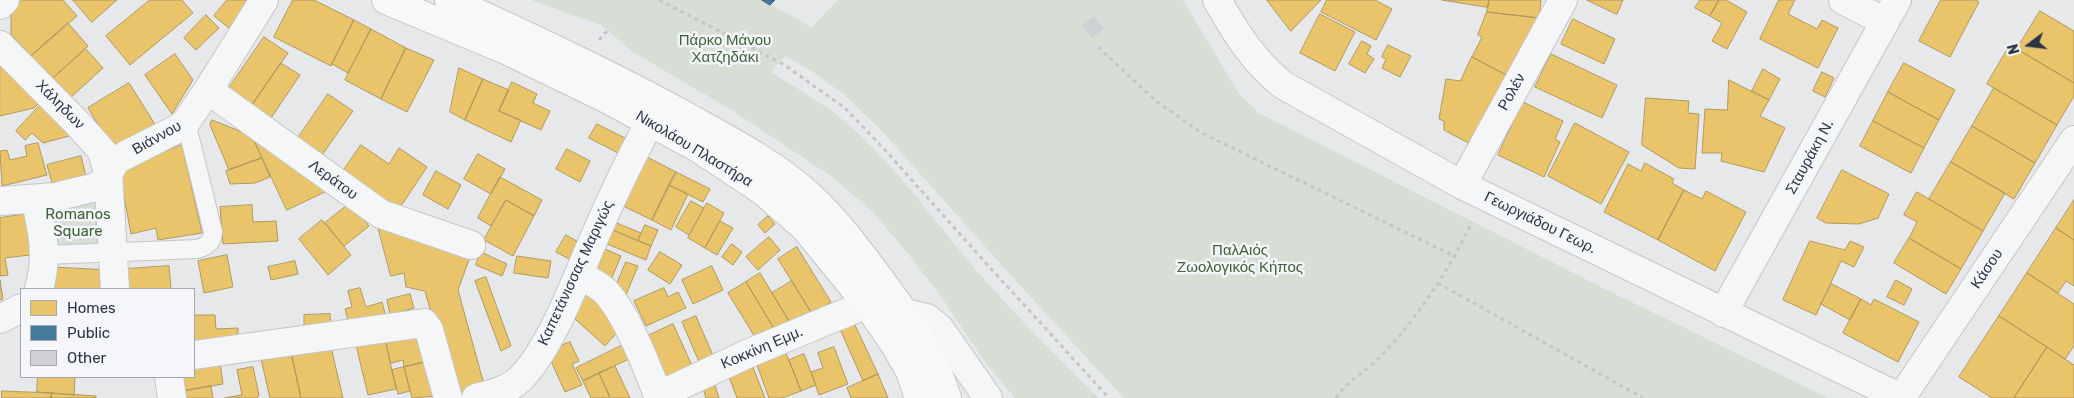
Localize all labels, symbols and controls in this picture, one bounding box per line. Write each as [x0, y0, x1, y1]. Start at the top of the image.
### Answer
north arrow [2004, 20, 2054, 70]
park label: Πάρκο Μάνου Χατζηδάκι [679, 32, 771, 67]
text: N [2005, 42, 2024, 56]
street label: Ρολέν [1494, 70, 1530, 114]
street label: Χάληδων [32, 77, 88, 133]
street label: Νικολάου Πλαστήρα [632, 107, 756, 191]
street label: Βιάννου [129, 117, 185, 159]
street label: Σταυράκη Ν. [1782, 117, 1838, 197]
street label: Λεράτου [305, 156, 361, 204]
street label: Γεωργιάδου Γεωρ. [1481, 188, 1599, 258]
street label: Καπετάνισσας Μαριγώς [534, 197, 618, 349]
park label: Romanos Square [45, 206, 111, 241]
park label: ΠαλΑιός Ζωολογικός Κήπος [1177, 242, 1303, 277]
street label: Κάσου [1967, 246, 2007, 292]
legend [20, 288, 195, 378]
text: Homes [67, 299, 116, 317]
street label: Κοκκίνη Εμμ. [718, 323, 806, 373]
text: Public [67, 324, 110, 342]
text: Other [67, 349, 106, 367]

